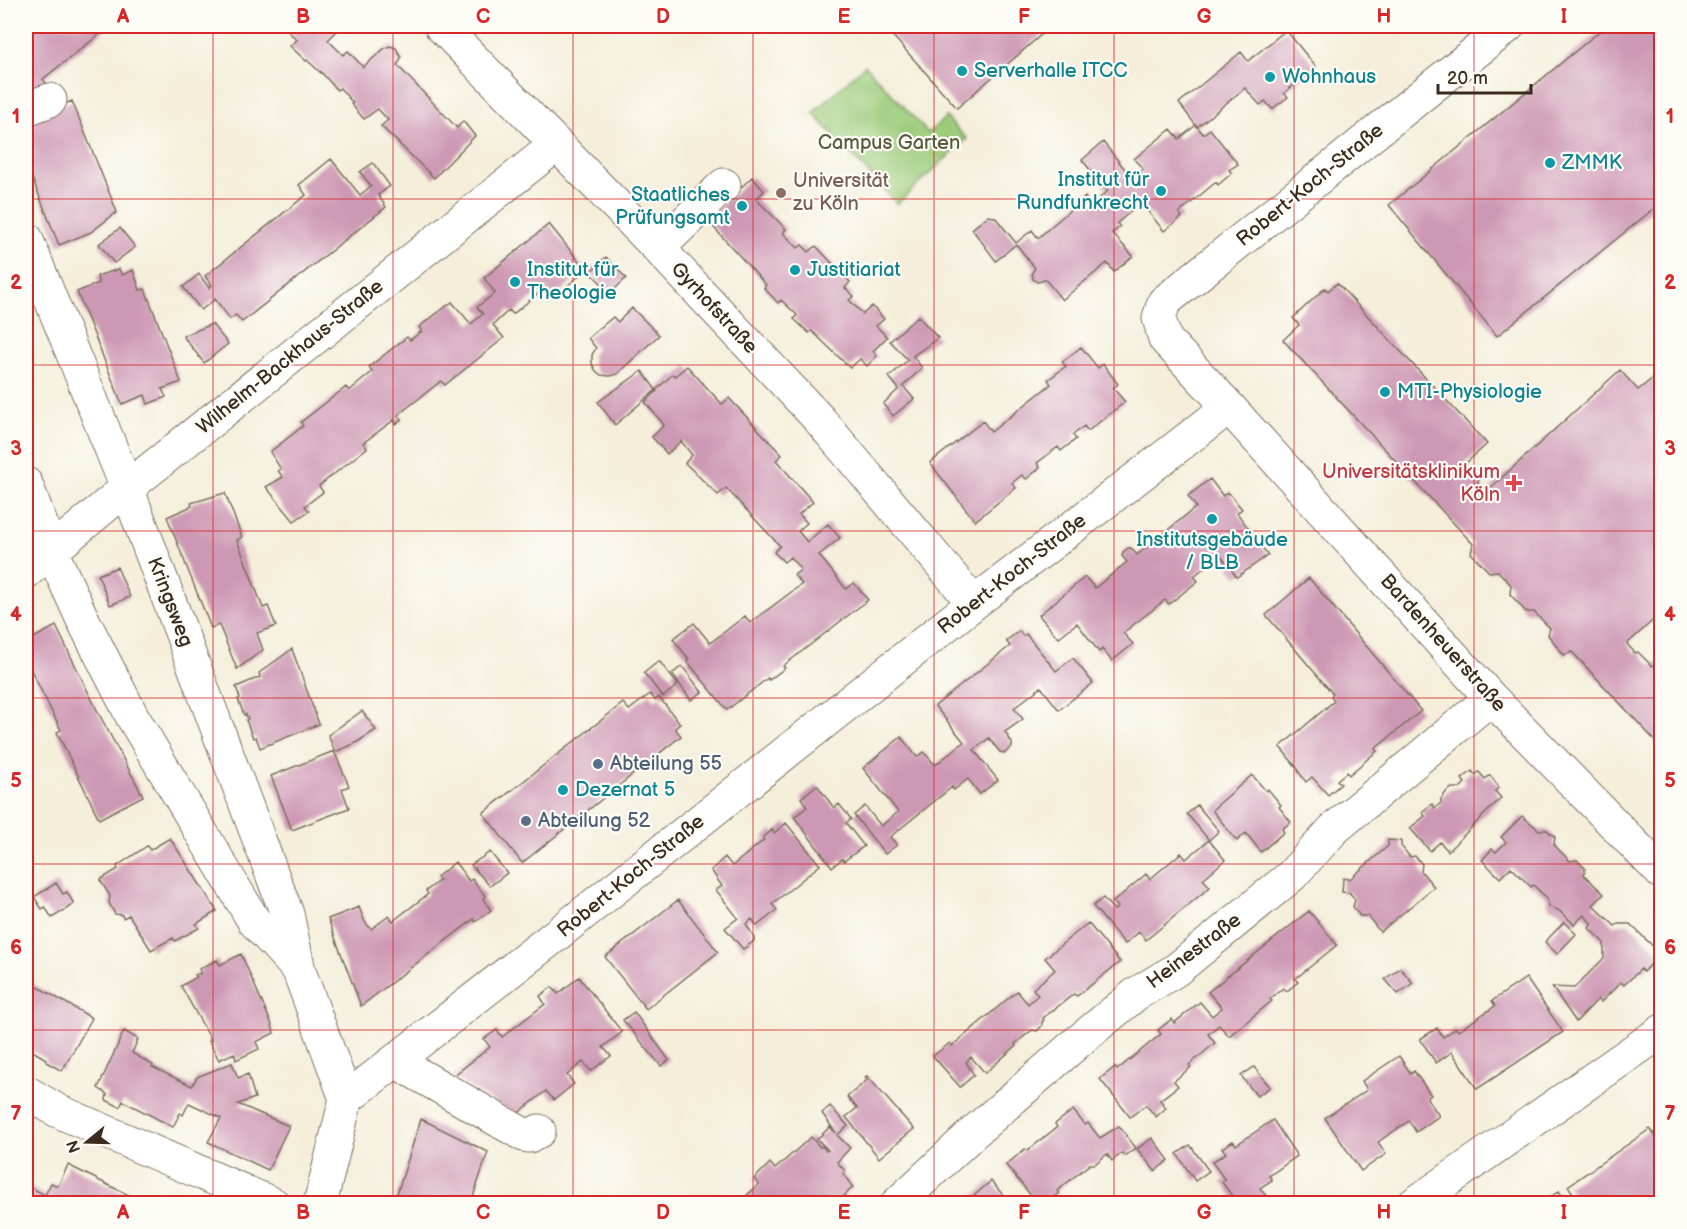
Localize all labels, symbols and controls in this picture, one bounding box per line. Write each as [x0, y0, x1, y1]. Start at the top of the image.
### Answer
text: A [116, 5, 130, 29]
text: B [296, 5, 310, 29]
text: C [476, 5, 490, 29]
text: D [656, 5, 670, 29]
text: E [838, 5, 851, 29]
text: F [1018, 5, 1030, 29]
text: G [1197, 5, 1212, 29]
text: H [1377, 5, 1391, 29]
text: I [1561, 5, 1567, 29]
scale bar [1438, 57, 1531, 95]
place label: Serverhalle ITCC [974, 59, 1127, 83]
marker: Serverhalle ITCC [955, 64, 969, 78]
place label: Wohnhaus [1282, 65, 1376, 89]
text: 20 m [1447, 68, 1488, 89]
marker: Wohnhaus [1263, 70, 1277, 84]
text: 1 [12, 105, 20, 129]
text: 1 [1666, 105, 1674, 129]
street label: Robert-Koch-Straße [1232, 118, 1388, 252]
park label: Campus Garten [818, 131, 960, 155]
place label: ZMMK [1561, 151, 1622, 175]
marker: ZMMK [1543, 156, 1557, 170]
place label: Institut für Rundfunkrecht [1016, 168, 1150, 215]
place label: Universität zu Köln [793, 169, 889, 216]
place label: Staatliches Prüfungsamt [615, 183, 730, 230]
marker: Institut für Rundfunkrecht [1154, 184, 1168, 198]
marker: Universität zu Köln [774, 186, 788, 200]
marker: Staatliches Prüfungsamt [735, 199, 749, 213]
street label: Gyrhofstraße [666, 257, 763, 359]
place label: Institut für Theologie [527, 258, 619, 305]
place label: Justitiariat [807, 258, 901, 282]
marker: Justitiariat [788, 263, 802, 277]
text: 2 [10, 271, 22, 295]
text: 2 [1664, 271, 1676, 295]
street label: Wilhelm-Backhaus-Straße [192, 274, 388, 440]
marker: Institut für Theologie [508, 275, 522, 289]
place label: MTI-Physiologie [1397, 380, 1542, 404]
marker: MTI-Physiologie [1378, 385, 1392, 399]
text: 3 [10, 437, 22, 461]
text: 3 [1664, 437, 1676, 461]
place label: Universitätsklinikum Köln [1322, 460, 1500, 507]
marker: Universitätsklinikum Köln [1505, 474, 1523, 492]
street label: Robert-Koch-Straße [933, 508, 1091, 640]
marker: Institutsgebäude / BLB [1205, 512, 1219, 526]
place label: Institutsgebäude / BLB [1136, 528, 1288, 575]
street label: Kringsweg [142, 554, 198, 650]
street label: Bardenheuerstraße [1375, 569, 1511, 717]
text: 4 [10, 603, 22, 627]
text: 4 [1664, 603, 1676, 627]
place label: Abteilung 55 [610, 752, 722, 776]
marker: Abteilung 55 [591, 757, 605, 771]
text: 5 [10, 769, 22, 793]
text: 5 [1664, 769, 1676, 793]
place label: Dezernat 5 [575, 778, 675, 802]
marker: Dezernat 5 [556, 783, 570, 797]
place label: Abteilung 52 [538, 809, 651, 833]
street label: Robert-Koch-Straße [553, 809, 709, 943]
marker: Abteilung 52 [519, 814, 533, 828]
street label: Heinestraße [1142, 908, 1246, 994]
text: 6 [10, 936, 22, 960]
text: 6 [1664, 936, 1676, 960]
text: 7 [10, 1102, 22, 1126]
text: 7 [1664, 1102, 1676, 1126]
north arrow [57, 1112, 117, 1172]
text: N [63, 1138, 85, 1155]
text: A [116, 1201, 130, 1225]
text: B [296, 1201, 310, 1225]
text: C [476, 1201, 490, 1225]
text: D [656, 1201, 670, 1225]
text: E [838, 1201, 851, 1225]
text: F [1018, 1201, 1030, 1225]
text: G [1197, 1201, 1212, 1225]
text: H [1377, 1201, 1391, 1225]
text: I [1561, 1201, 1567, 1225]

